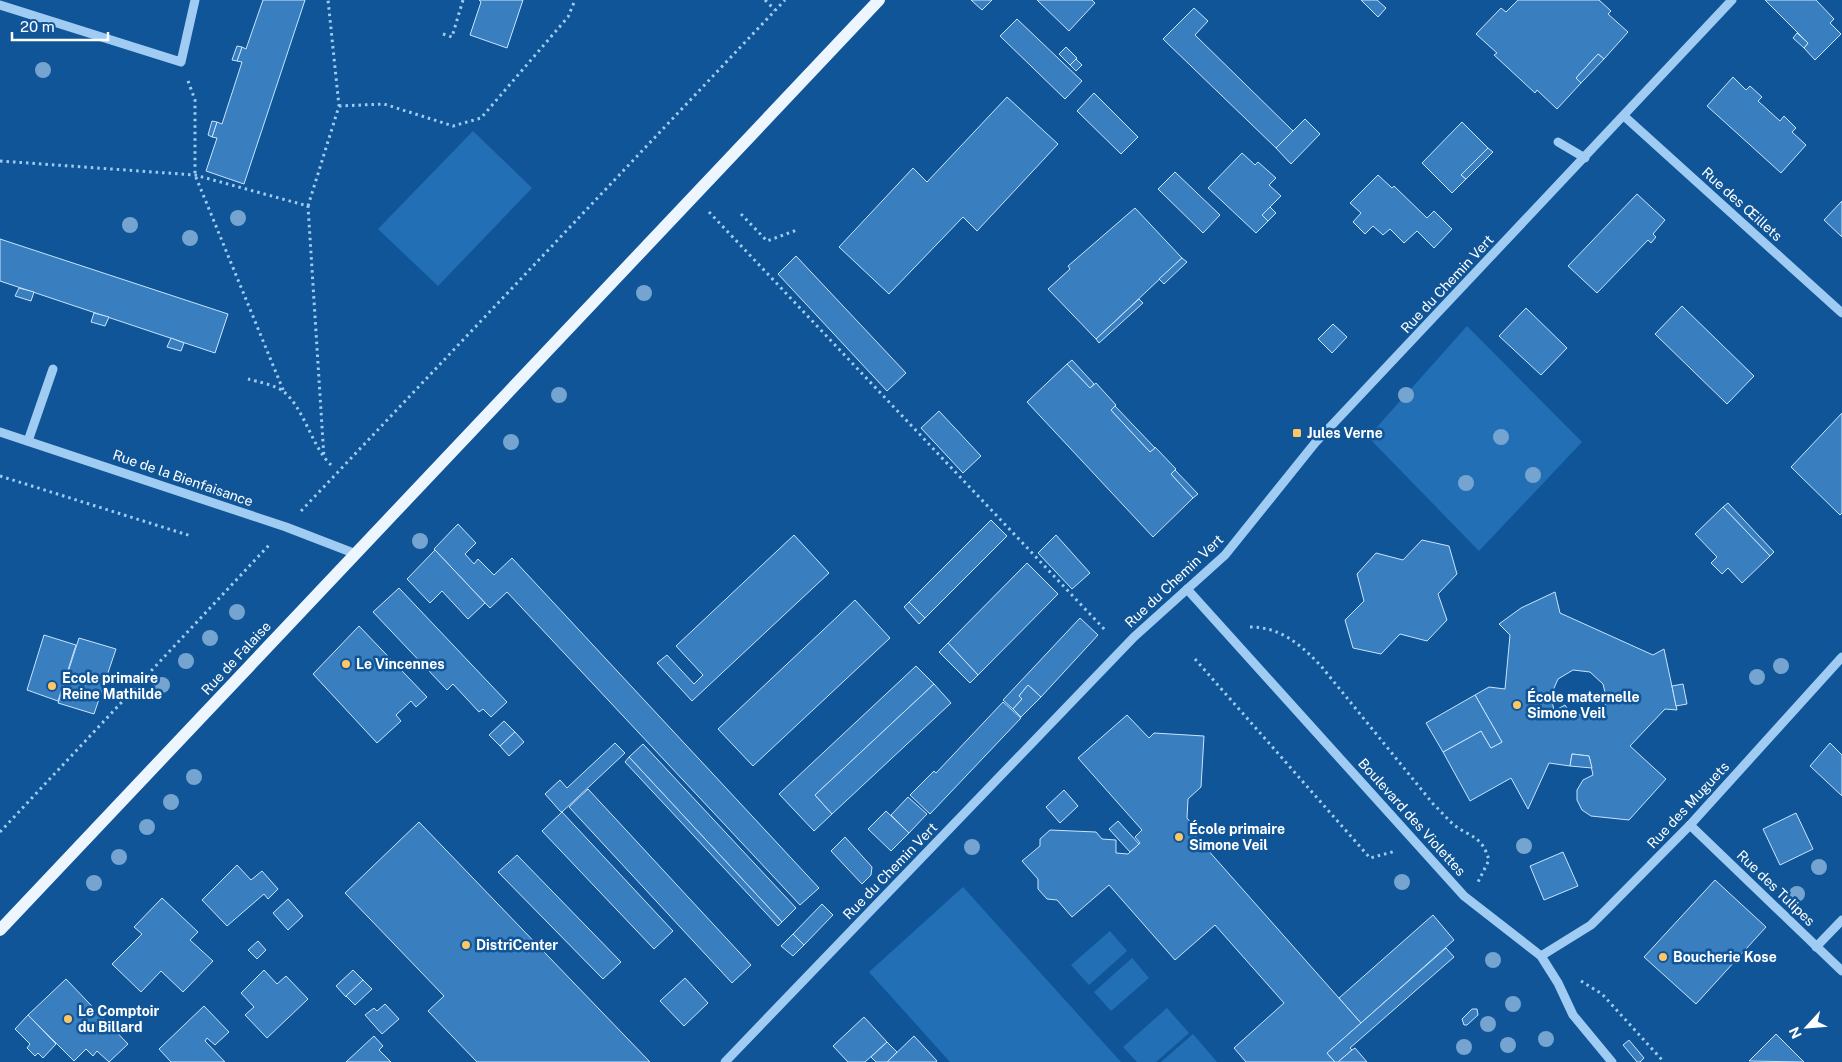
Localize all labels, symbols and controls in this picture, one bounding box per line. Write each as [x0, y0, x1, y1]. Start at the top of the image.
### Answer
scale bar [12, 10, 109, 42]
text: 20 m [20, 18, 55, 35]
street label: Rue des Œillets [1699, 164, 1785, 244]
street label: Rue du Chemin Vert [1397, 232, 1497, 336]
place label: Jules Verne [1307, 425, 1383, 441]
marker: Jules Verne [1291, 427, 1303, 439]
street label: Rue de la Bienfaisance [111, 446, 255, 510]
street label: Rue du Chemin Vert [1122, 531, 1226, 631]
street label: Rue de Falaise [198, 618, 274, 698]
place label: Le Vincennes [356, 656, 445, 672]
marker: Le Vincennes [340, 658, 352, 670]
place label: Ecole primaire Reine Mathilde [62, 670, 162, 702]
marker: Ecole primaire Reine Mathilde [46, 680, 58, 692]
place label: École maternelle Simone Veil [1527, 688, 1640, 721]
marker: École maternelle Simone Veil [1511, 699, 1523, 711]
street label: Boulevard des Violettes [1355, 755, 1469, 879]
street label: Rue des Muguets [1644, 758, 1732, 852]
street label: Rue du Chemin Vert [840, 819, 940, 923]
place label: École primaire Simone Veil [1189, 820, 1285, 853]
marker: École primaire Simone Veil [1173, 831, 1185, 843]
street label: Rue des Tulipes [1734, 847, 1818, 929]
place label: DistriCenter [476, 937, 558, 953]
marker: DistriCenter [460, 939, 472, 951]
place label: Boucherie Kose [1673, 949, 1777, 965]
marker: Boucherie Kose [1657, 951, 1669, 963]
north arrow [1782, 1002, 1832, 1052]
place label: Le Comptoir du Billard [78, 1003, 160, 1035]
marker: Le Comptoir du Billard [62, 1013, 74, 1025]
text: N [1786, 1024, 1805, 1041]

